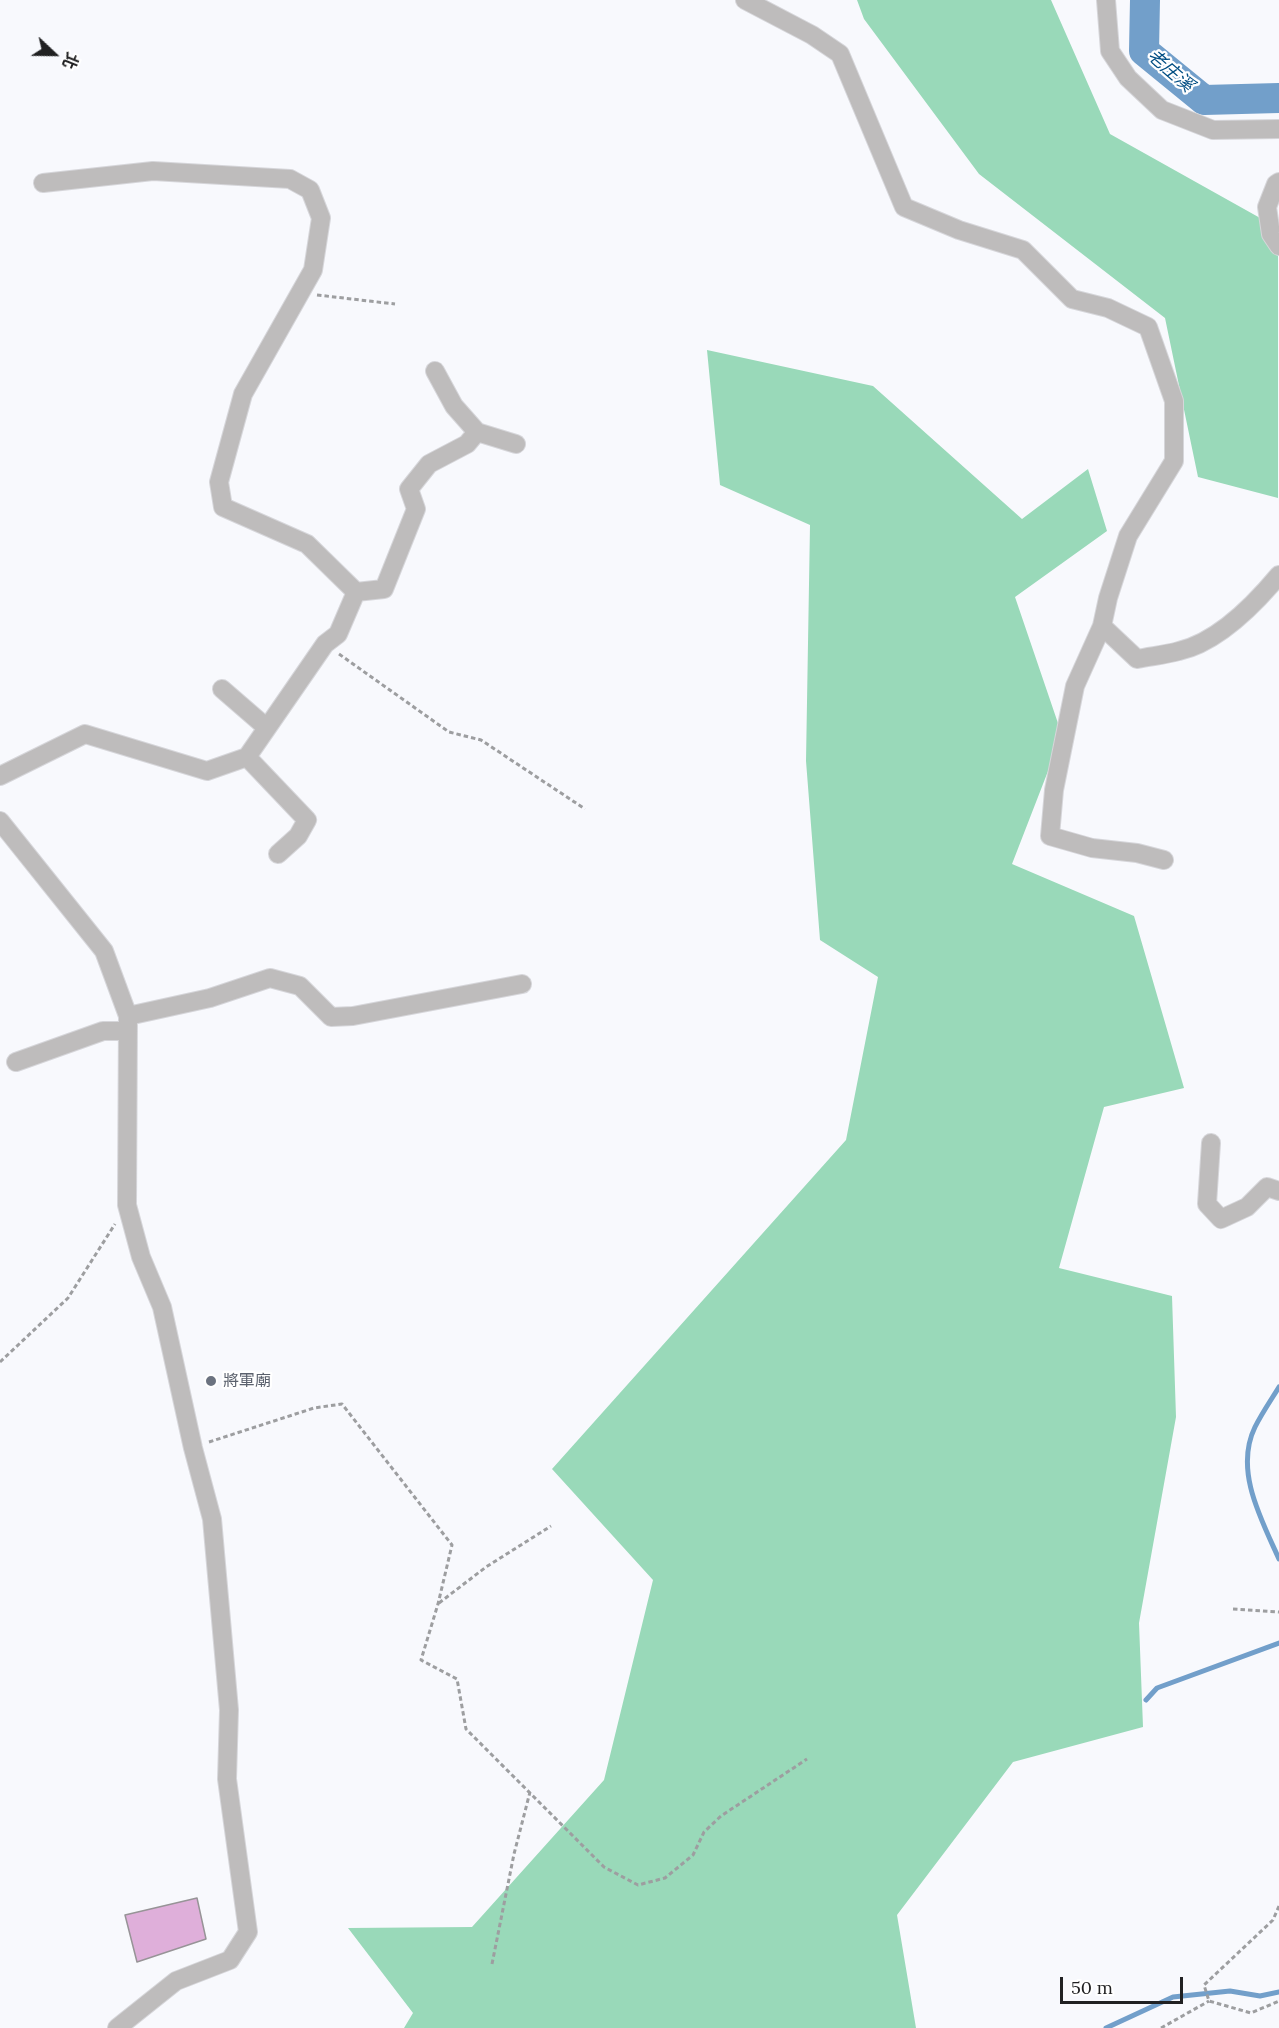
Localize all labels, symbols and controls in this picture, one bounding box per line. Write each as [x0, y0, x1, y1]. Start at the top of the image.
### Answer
north arrow [24, 24, 84, 84]
water label: 老庄溪 [1143, 45, 1197, 97]
text: 北 [58, 50, 83, 72]
place label: 將軍廟 [223, 1371, 271, 1391]
marker: 將軍廟 [204, 1374, 218, 1388]
scale bar [1063, 1965, 1186, 2003]
text: 50 m [1071, 1976, 1113, 1999]

